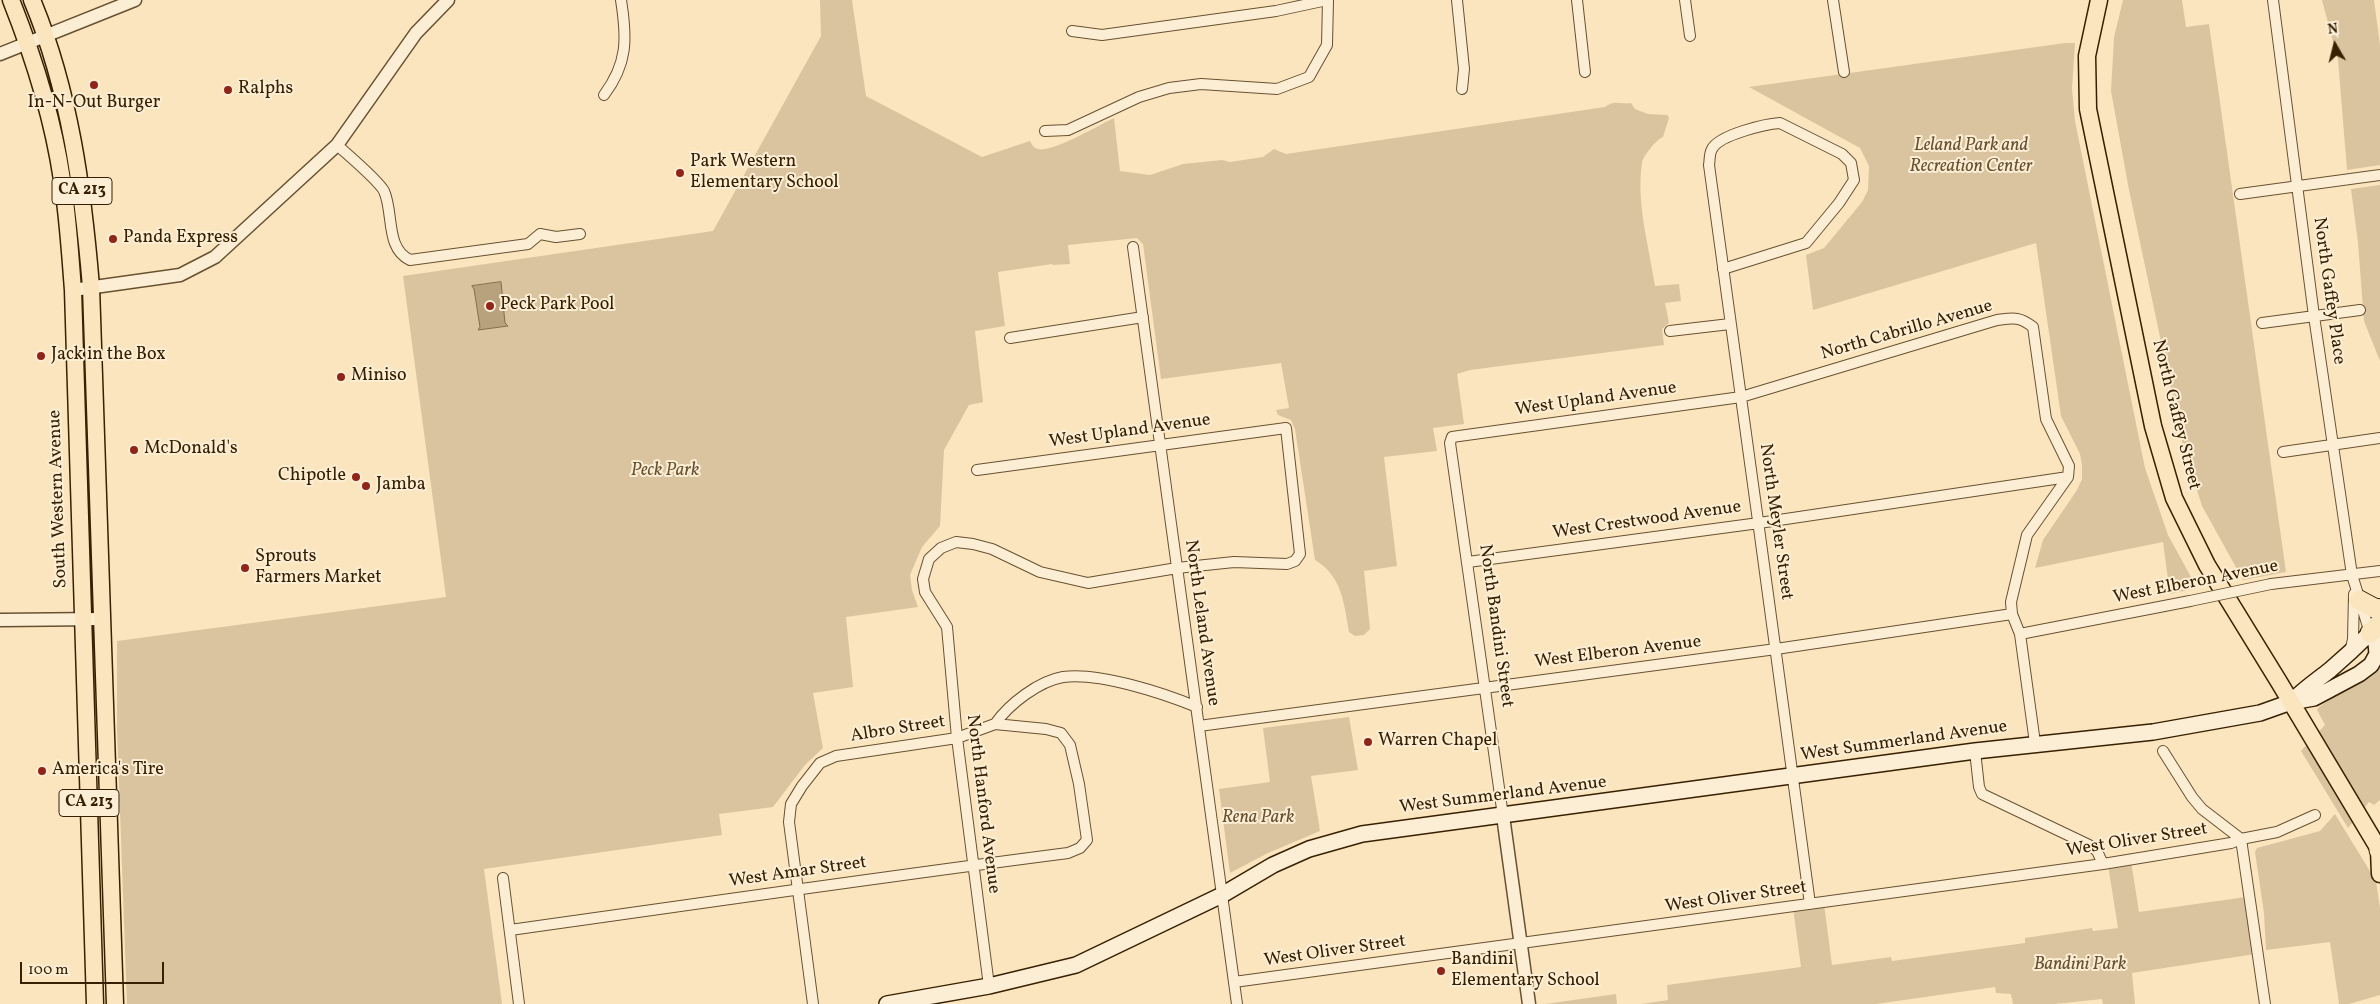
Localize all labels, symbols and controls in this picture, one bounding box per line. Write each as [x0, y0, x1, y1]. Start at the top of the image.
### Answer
north arrow [2310, 20, 2360, 70]
text: N [2326, 20, 2339, 40]
marker: In-N-Out Burger [88, 79, 100, 91]
place label: Ralphs [238, 79, 293, 101]
marker: Ralphs [222, 84, 234, 96]
place label: In-N-Out Burger [28, 93, 160, 115]
park label: Leland Park and Recreation Center [1909, 136, 2033, 178]
place label: Park Western Elementary School [690, 152, 839, 194]
marker: Park Western Elementary School [674, 167, 686, 179]
road number: CA 213 [52, 178, 112, 205]
street label: North Gaffey Place [2307, 216, 2349, 366]
place label: Panda Express [123, 228, 238, 250]
marker: Panda Express [107, 233, 119, 245]
place label: Peck Park Pool [500, 295, 614, 317]
street label: North Cabrillo Avenue [1819, 296, 1995, 366]
marker: Peck Park Pool [484, 300, 496, 312]
street label: North Gaffey Street [2146, 338, 2204, 492]
place label: Jack in the Box [51, 345, 166, 367]
marker: Jack in the Box [35, 350, 47, 362]
place label: Miniso [351, 366, 407, 388]
marker: Miniso [335, 371, 347, 383]
street label: West Upland Avenue [1514, 378, 1678, 422]
street label: South Western Avenue [45, 409, 73, 589]
street label: West Upland Avenue [1048, 410, 1212, 454]
place label: McDonald's [144, 439, 238, 461]
street label: North Meyler Street [1753, 442, 1797, 602]
marker: McDonald's [128, 444, 140, 456]
park label: Peck Park [631, 461, 699, 483]
place label: Chipotle [278, 466, 346, 488]
marker: Chipotle [350, 471, 362, 483]
place label: Jamba [376, 475, 426, 497]
marker: Jamba [360, 480, 372, 492]
street label: West Crestwood Avenue [1551, 497, 1743, 545]
street label: North Leland Avenue [1179, 539, 1223, 707]
street label: North Bandini Street [1473, 543, 1517, 709]
place label: Sprouts Farmers Market [255, 547, 382, 590]
street label: West Elberon Avenue [2112, 556, 2280, 610]
marker: Sprouts Farmers Market [239, 562, 251, 574]
street label: West Elberon Avenue [1533, 632, 1703, 674]
street label: Albro Street [849, 712, 947, 748]
street label: North Hanford Avenue [960, 713, 1004, 895]
street label: West Summerland Avenue [1799, 717, 2009, 767]
place label: Warren Chapel [1378, 731, 1497, 753]
marker: Warren Chapel [1362, 736, 1374, 748]
place label: America's Tire [52, 760, 164, 782]
marker: America's Tire [36, 765, 48, 777]
street label: West Summerland Avenue [1398, 773, 1608, 819]
road number: CA 213 [59, 790, 119, 816]
park label: Rena Park [1222, 808, 1294, 830]
street label: West Oliver Street [2065, 819, 2209, 863]
street label: West Amar Street [728, 853, 868, 893]
street label: West Oliver Street [1664, 877, 1808, 919]
street label: West Oliver Street [1263, 931, 1407, 973]
place label: Bandini Elementary School [1451, 950, 1600, 992]
scale bar [22, 952, 166, 984]
park label: Bandini Park [2034, 955, 2126, 977]
text: 100 m [28, 960, 68, 981]
marker: Bandini Elementary School [1435, 965, 1447, 977]

